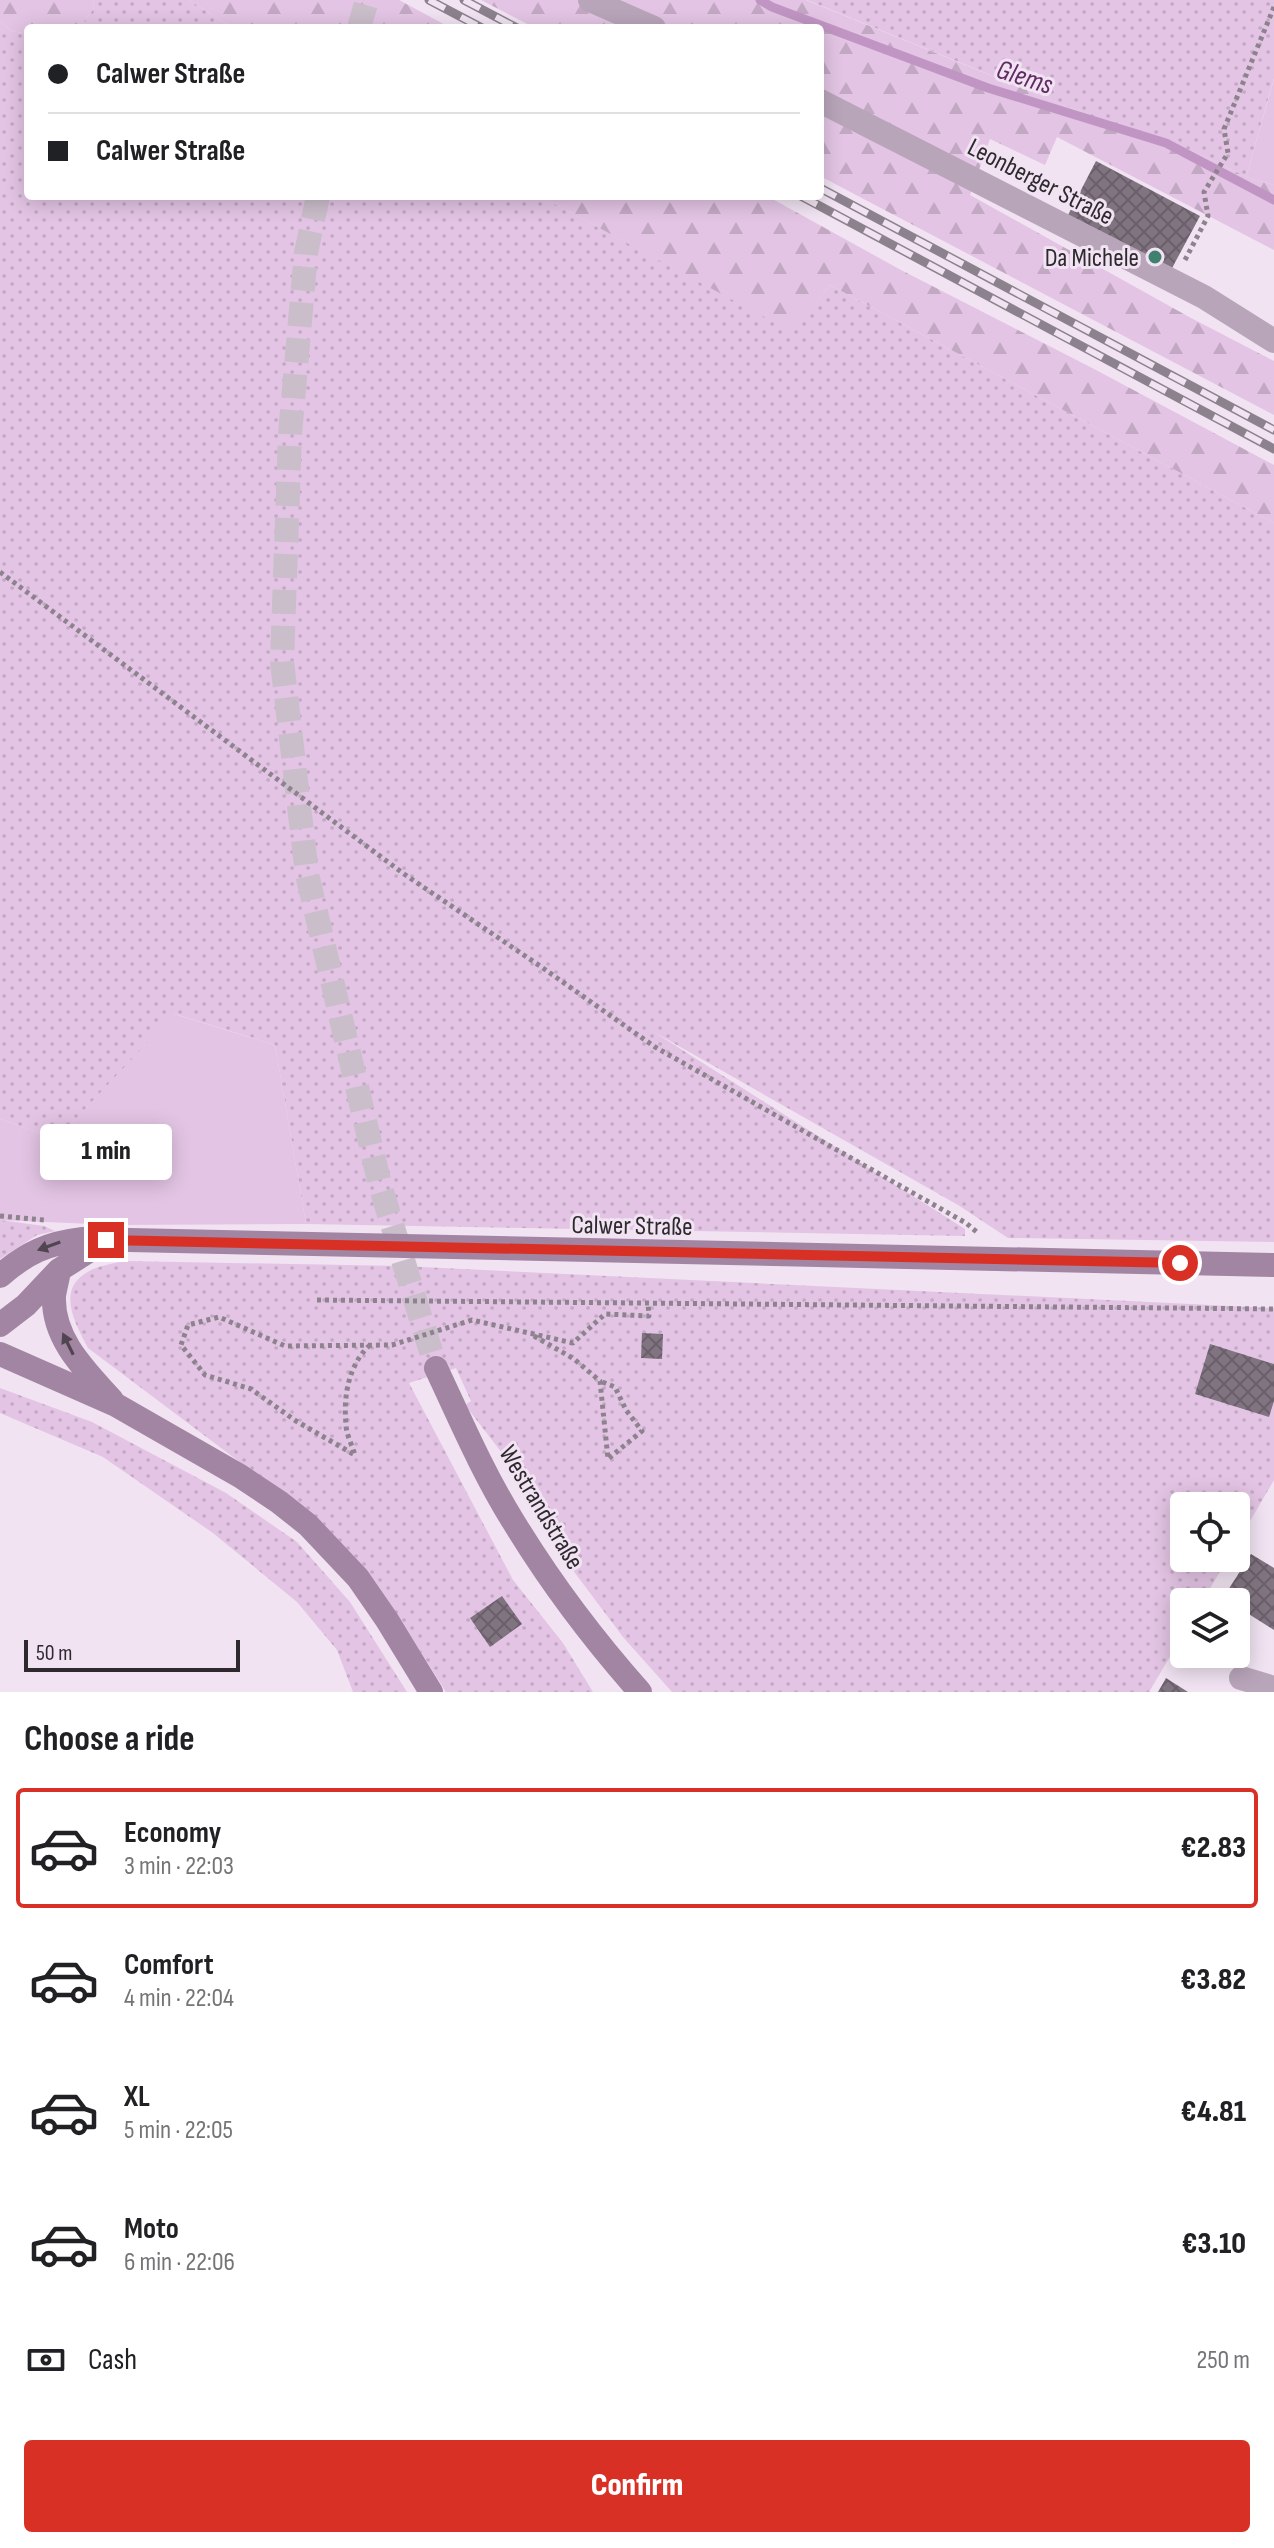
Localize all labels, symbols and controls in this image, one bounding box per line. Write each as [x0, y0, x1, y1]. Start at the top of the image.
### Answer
water label: Glems [992, 53, 1057, 102]
text: Calwer Straße [96, 56, 245, 92]
street label: Leonberger Straße [962, 132, 1118, 232]
text: Calwer Straße [96, 133, 245, 169]
place label: Da Michele [1045, 243, 1139, 274]
marker: Da Michele [1146, 248, 1164, 266]
callout: 1 min [40, 1124, 172, 1180]
text: 1 min [81, 1136, 131, 1167]
street label: Calwer Straße [571, 1210, 693, 1243]
route end [88, 1222, 124, 1258]
one-way arrow [37, 1241, 61, 1253]
route start [1162, 1245, 1198, 1281]
one-way arrow [61, 1333, 75, 1356]
street label: Westrandstraße [492, 1440, 590, 1575]
map controls [1170, 1492, 1250, 1668]
button: locate [1170, 1492, 1250, 1572]
button: layers [1170, 1588, 1250, 1668]
scale bar [24, 1636, 240, 1672]
text: 50 m [36, 1640, 72, 1667]
text: Choose a ride [24, 1718, 195, 1761]
icon: car [28, 1812, 100, 1884]
text: Economy [124, 1815, 221, 1851]
text: €2.83 [1181, 1830, 1246, 1866]
text: 3 min · 22:03 [124, 1851, 234, 1882]
icon: car [28, 1944, 100, 2016]
text: Comfort [124, 1947, 214, 1983]
text: €3.82 [1181, 1962, 1246, 1998]
text: 4 min · 22:04 [124, 1983, 234, 2014]
icon: car [28, 2076, 100, 2148]
text: XL [124, 2079, 150, 2115]
text: €4.81 [1181, 2094, 1246, 2130]
text: 5 min · 22:05 [124, 2115, 233, 2146]
icon: car [28, 2208, 100, 2280]
text: Moto [124, 2211, 179, 2247]
text: €3.10 [1182, 2226, 1246, 2262]
text: 6 min · 22:06 [124, 2247, 235, 2278]
icon: cash [24, 2338, 68, 2382]
text: Cash [88, 2342, 137, 2378]
text: 250 m [1196, 2345, 1250, 2376]
button: Confirm [24, 2440, 1250, 2532]

